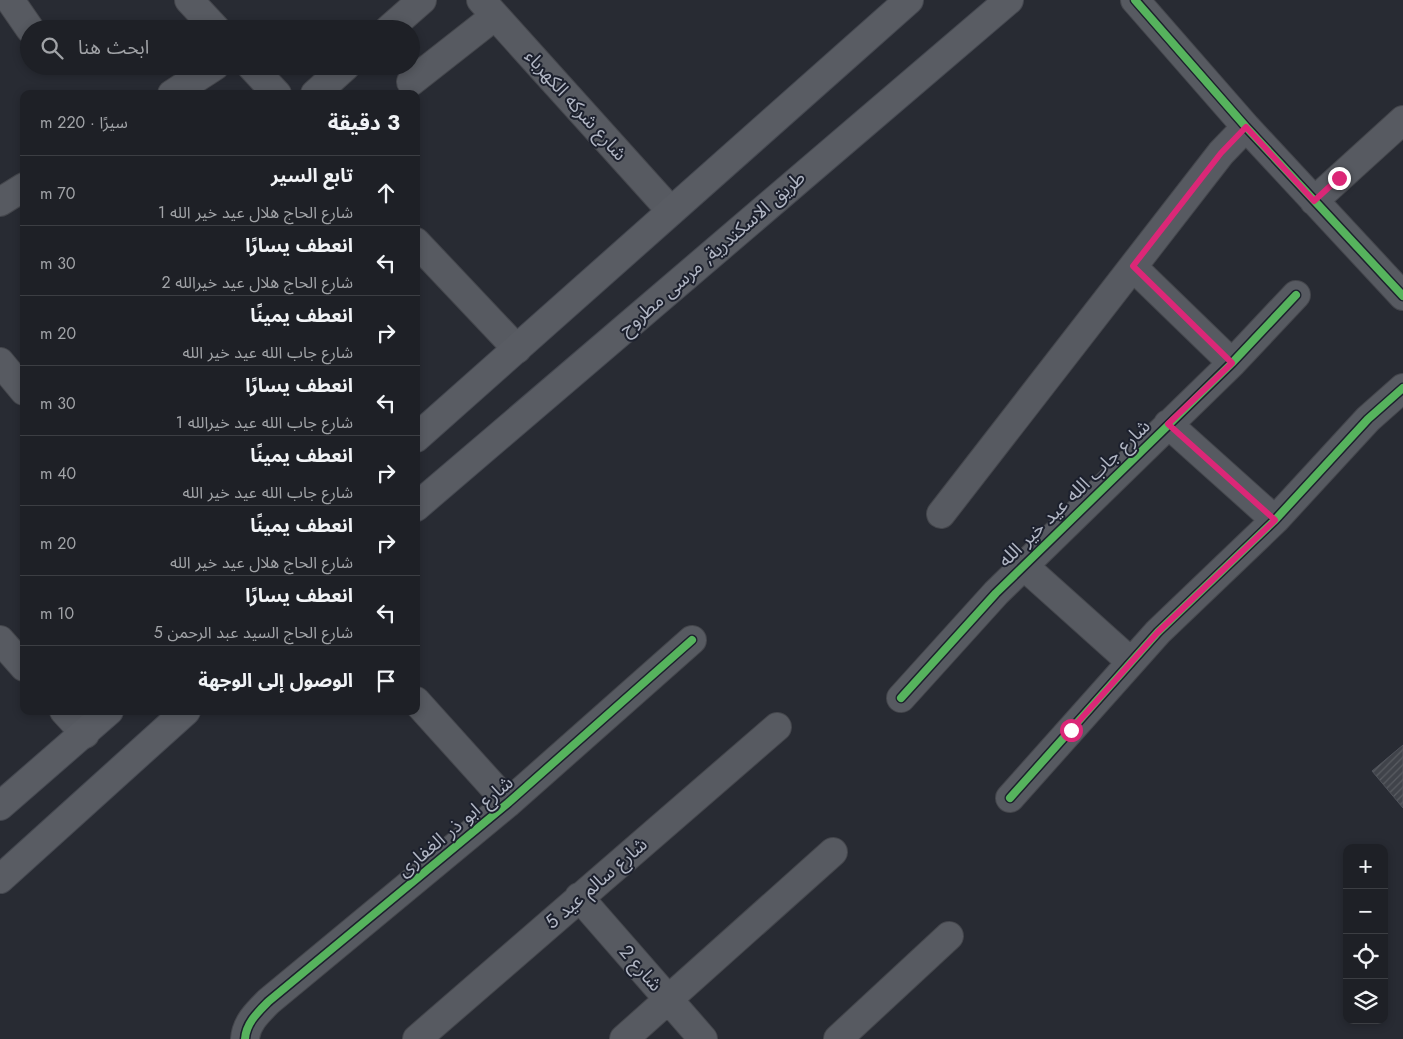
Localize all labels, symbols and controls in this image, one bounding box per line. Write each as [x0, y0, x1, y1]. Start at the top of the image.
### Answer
search box [20, 20, 420, 75]
icon: search [38, 34, 66, 62]
text: ابحث هنا [78, 34, 149, 61]
street label: شارع شركه الكهرباء [519, 43, 633, 167]
text: 3 دقيقة [328, 108, 400, 138]
text: سيرًا · 220 m [40, 111, 128, 134]
text: تابع السير [271, 162, 353, 189]
street label: طريق الاسكندرية, مرسى مطروح [613, 164, 811, 342]
route end [1328, 167, 1351, 190]
icon: ahead [372, 179, 400, 207]
text: 70 m [40, 182, 75, 205]
text: شارع الحاج هلال عيد خير الله 1 [158, 201, 353, 224]
text: انعطف يسارًا [245, 232, 353, 259]
icon: left [372, 249, 400, 277]
text: 30 m [40, 252, 76, 275]
text: شارع الحاج هلال عيد خيرالله 2 [161, 271, 353, 294]
text: انعطف يمينًا [250, 302, 353, 329]
icon: right [372, 319, 400, 347]
text: 20 m [40, 322, 76, 345]
text: شارع جاب الله عيد خير الله [183, 341, 353, 364]
text: انعطف يسارًا [245, 372, 353, 399]
icon: left [372, 389, 400, 417]
text: 30 m [40, 392, 76, 415]
text: شارع جاب الله عيد خيرالله 1 [176, 411, 353, 434]
street label: شارع جاب الله عيد خير الله [992, 413, 1156, 573]
text: انعطف يمينًا [250, 442, 353, 469]
icon: right [372, 459, 400, 487]
text: 40 m [40, 462, 76, 485]
text: شارع جاب الله عيد خير الله [183, 481, 353, 504]
text: انعطف يمينًا [250, 512, 353, 539]
icon: right [372, 529, 400, 557]
text: 20 m [40, 532, 76, 555]
text: شارع الحاج هلال عيد خير الله [170, 551, 353, 574]
text: انعطف يسارًا [245, 582, 353, 609]
icon: left [372, 599, 400, 627]
text: 10 m [40, 602, 74, 625]
text: شارع الحاج السيد عبد الرحمن 5 [154, 621, 353, 644]
text: الوصول إلى الوجهة [198, 667, 353, 694]
icon: arrive [372, 667, 400, 695]
route start [1060, 719, 1083, 742]
street label: شارع ابو ذر الغفارى [391, 769, 519, 883]
street label: شارع سالم عيد 5 [539, 831, 654, 936]
map controls [1343, 844, 1388, 1024]
button: + [1343, 844, 1388, 889]
button: − [1343, 889, 1388, 934]
button: locate [1343, 934, 1388, 979]
street label: شارع 2 [613, 939, 669, 997]
button: layers [1343, 979, 1388, 1024]

